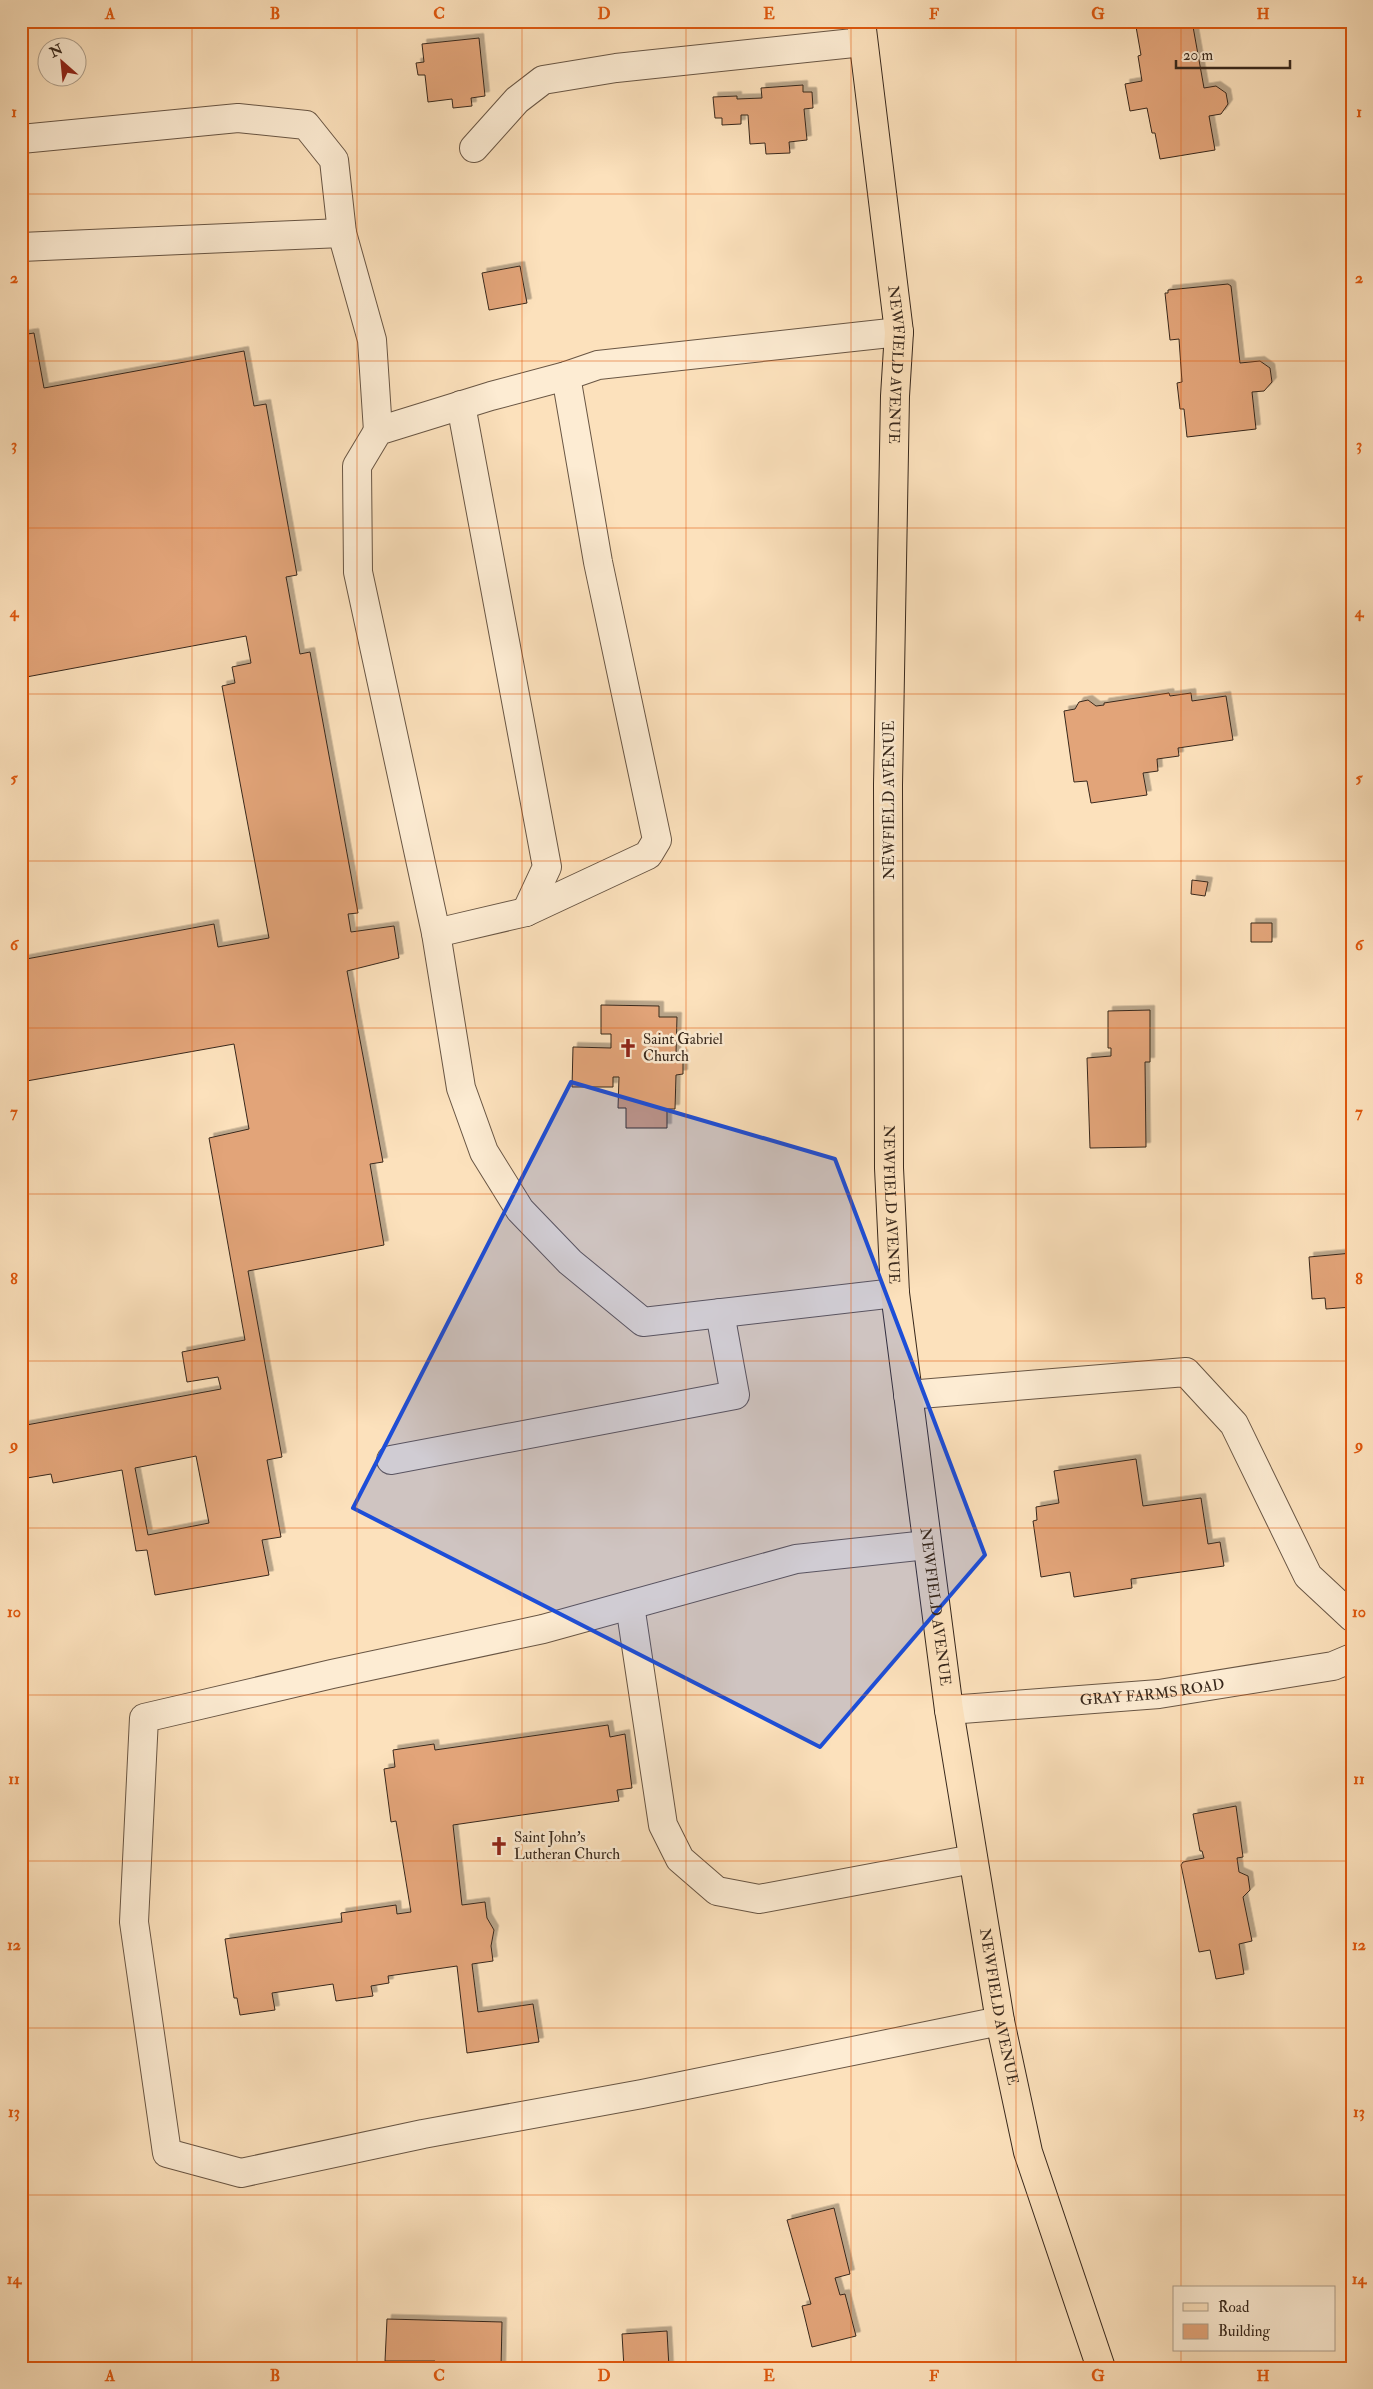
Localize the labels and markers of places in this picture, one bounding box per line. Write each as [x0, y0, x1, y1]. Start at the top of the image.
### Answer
place label: Saint Gabriel Church [643, 1030, 723, 1066]
church icon: Saint Gabriel Church [617, 1037, 639, 1059]
place label: Saint John's Lutheran Church [514, 1828, 620, 1864]
church icon: Saint John's Lutheran Church [488, 1835, 510, 1857]

